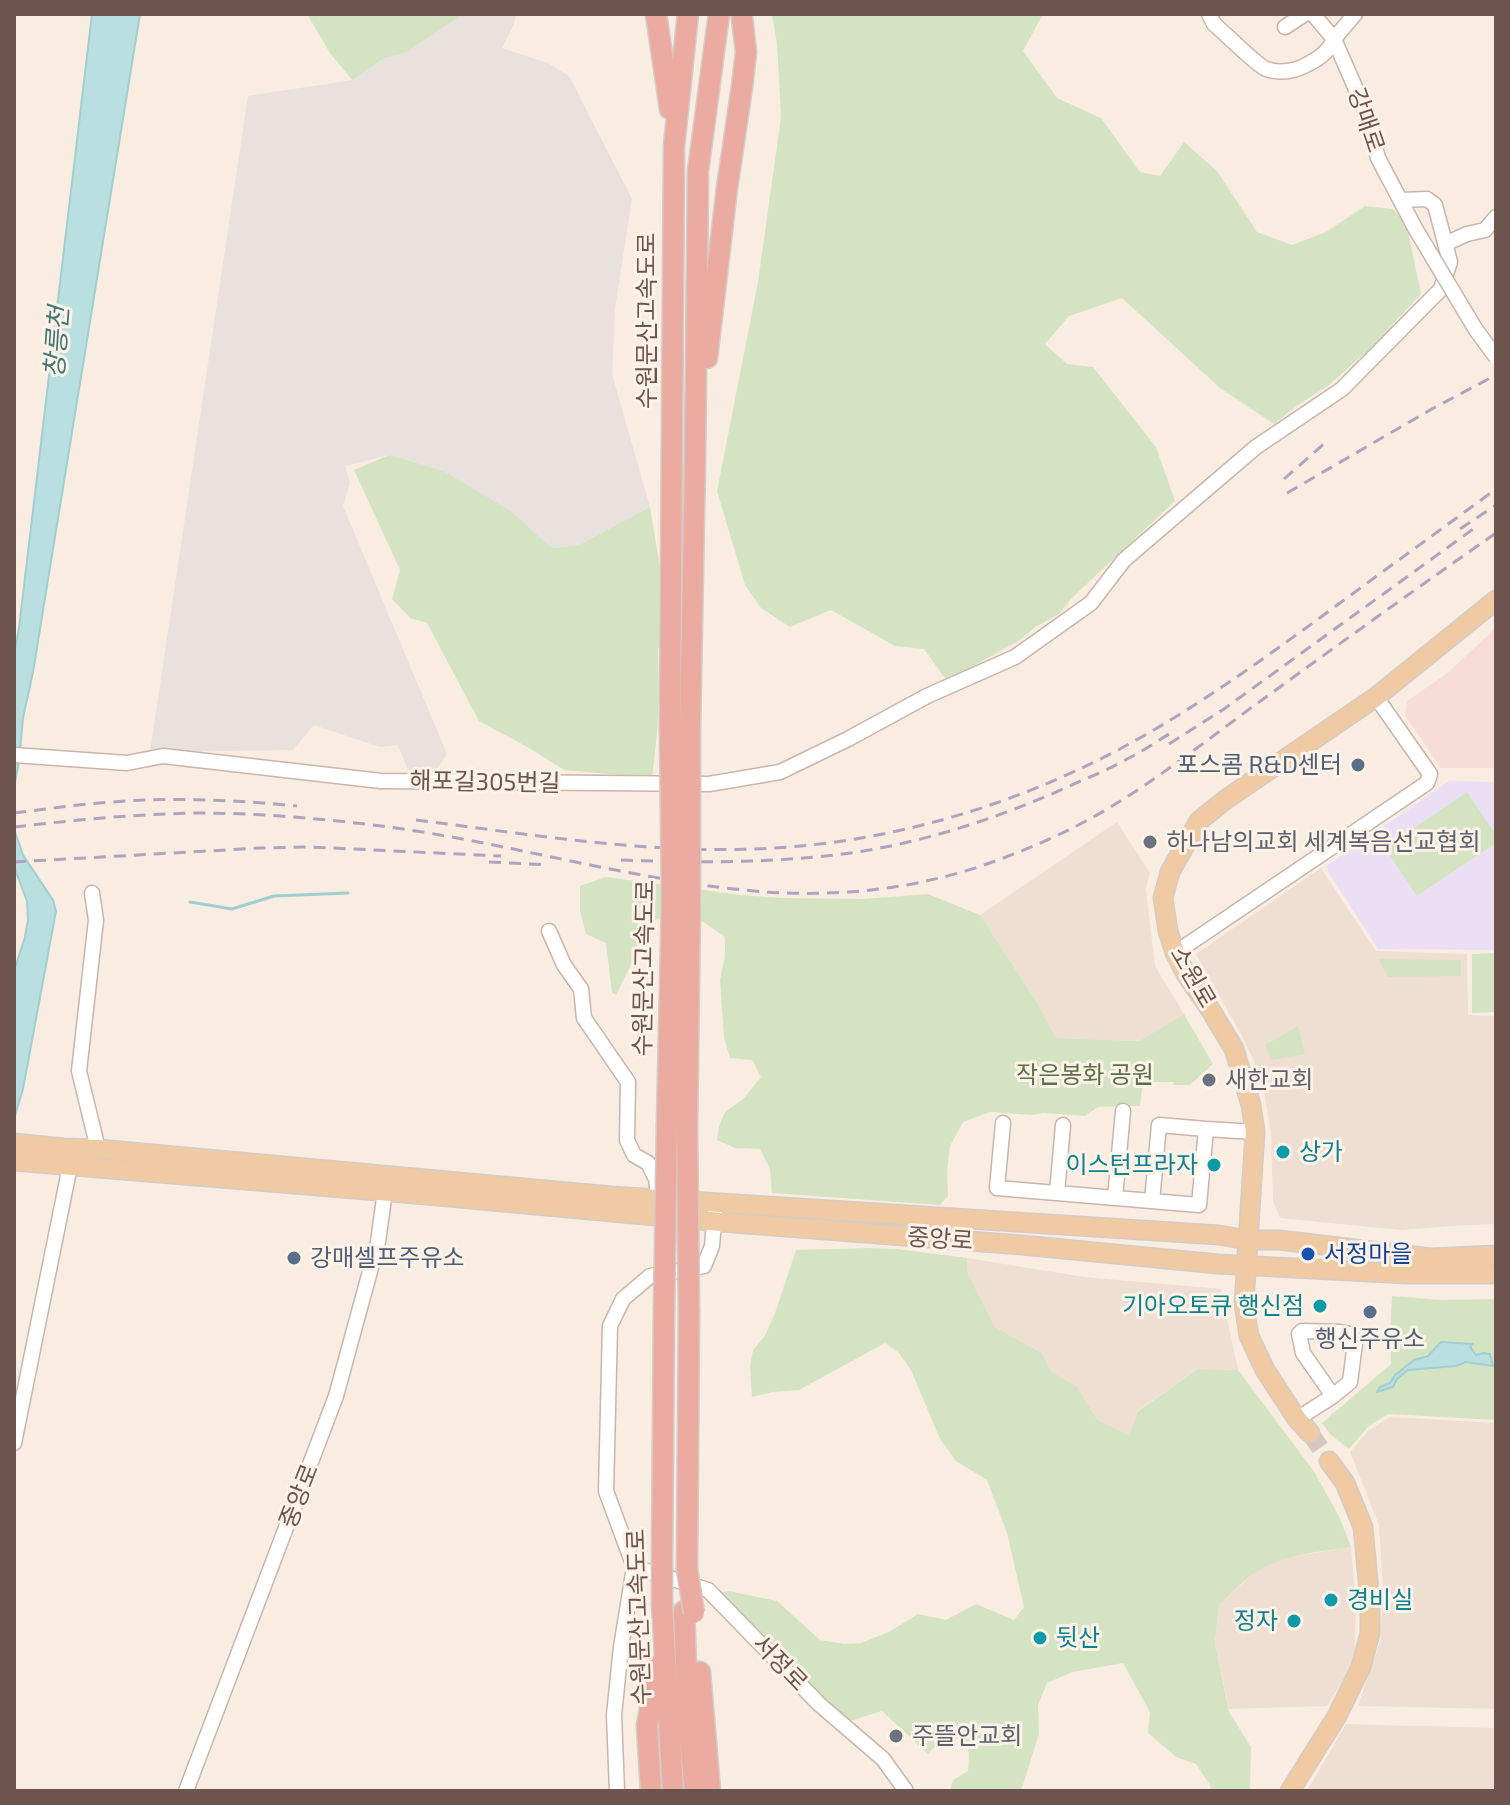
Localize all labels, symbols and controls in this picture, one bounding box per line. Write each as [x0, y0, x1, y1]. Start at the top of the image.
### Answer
street label: 강매로 [1342, 84, 1390, 156]
street label: 수원문산고속도로 [633, 233, 661, 409]
water label: 창릉천 [39, 305, 75, 379]
place label: 포스콤 R&D센터 [1177, 751, 1342, 779]
marker: 포스콤 R&D센터 [1349, 756, 1367, 774]
street label: 해포길305번길 [409, 766, 561, 798]
place label: 하나남의교회 세계복음선교협회 [1166, 828, 1480, 856]
marker: 하나남의교회 세계복음선교협회 [1141, 833, 1159, 851]
street label: 수원문산고속도로 [628, 879, 660, 1057]
street label: 소원로 [1164, 941, 1222, 1013]
park label: 작은봉화 공원 [1016, 1061, 1154, 1089]
place label: 새한교회 [1225, 1066, 1313, 1094]
marker: 새한교회 [1200, 1071, 1218, 1089]
place label: 상가 [1299, 1138, 1343, 1166]
marker: 상가 [1274, 1143, 1292, 1161]
place label: 이스턴프라자 [1066, 1151, 1198, 1179]
marker: 이스턴프라자 [1205, 1156, 1223, 1174]
street label: 중앙로 [906, 1222, 974, 1256]
place label: 서정마을 [1324, 1240, 1412, 1268]
place label: 강매셀프주유소 [310, 1244, 465, 1272]
marker: 서정마을 [1299, 1245, 1317, 1263]
marker: 강매셀프주유소 [285, 1249, 303, 1267]
place label: 기아오토큐 행신점 [1122, 1292, 1304, 1320]
marker: 기아오토큐 행신점 [1311, 1297, 1329, 1315]
marker: 행신주유소 [1361, 1303, 1379, 1321]
place label: 행신주유소 [1315, 1325, 1425, 1353]
street label: 중앙로 [274, 1460, 324, 1532]
street label: 수원문산고속도로 [622, 1528, 656, 1706]
place label: 경비실 [1347, 1586, 1413, 1614]
marker: 경비실 [1322, 1591, 1340, 1609]
place label: 정자 [1234, 1607, 1278, 1635]
marker: 정자 [1285, 1612, 1303, 1630]
place label: 뒷산 [1056, 1624, 1100, 1652]
street label: 서정로 [747, 1629, 813, 1697]
marker: 뒷산 [1031, 1629, 1049, 1647]
place label: 주뜰안교회 [912, 1722, 1022, 1750]
marker: 주뜰안교회 [887, 1727, 905, 1745]

